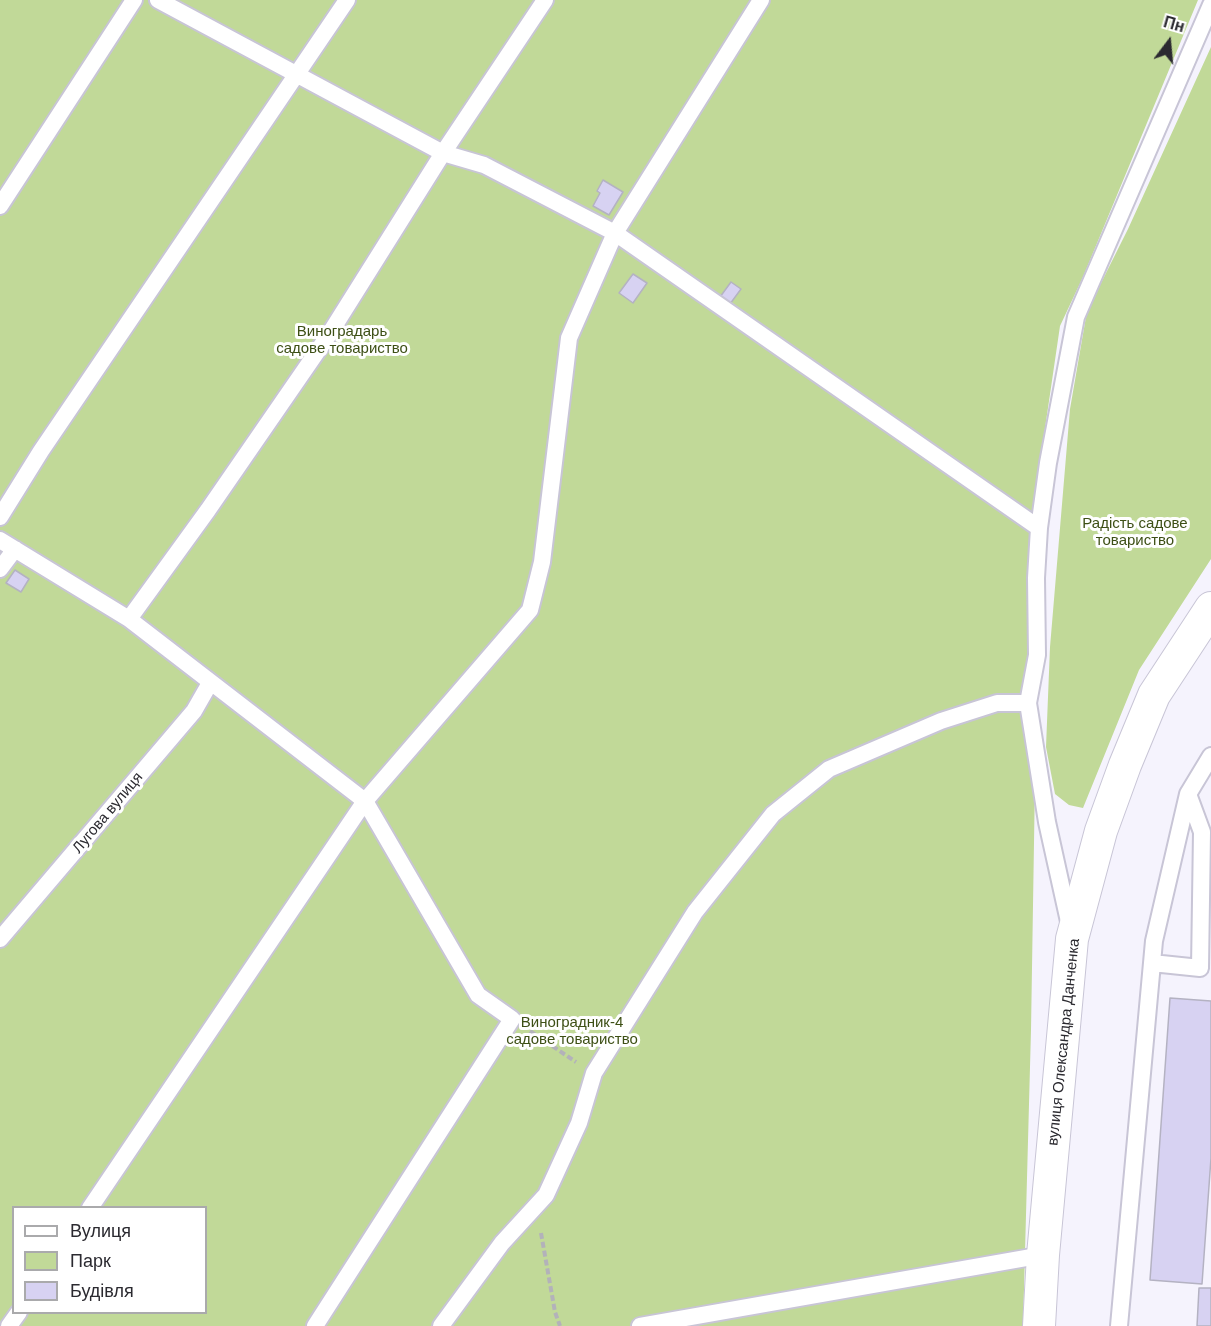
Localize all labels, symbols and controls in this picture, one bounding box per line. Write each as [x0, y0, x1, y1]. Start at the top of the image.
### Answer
north arrow [1139, 12, 1199, 72]
text: Пн [1162, 13, 1187, 35]
park label: Виноградарь садове товариство [276, 323, 408, 358]
park label: Радість садове товариство [1082, 515, 1188, 550]
street label: Лугова вулиця [69, 769, 147, 857]
street label: вулиця Олександра Данченка [1044, 937, 1084, 1147]
park label: Виноградник-4 садове товариство [506, 1014, 638, 1049]
legend [12, 1206, 207, 1314]
text: Вулиця [70, 1221, 131, 1241]
text: Парк [70, 1251, 111, 1271]
text: Будівля [70, 1281, 134, 1301]

